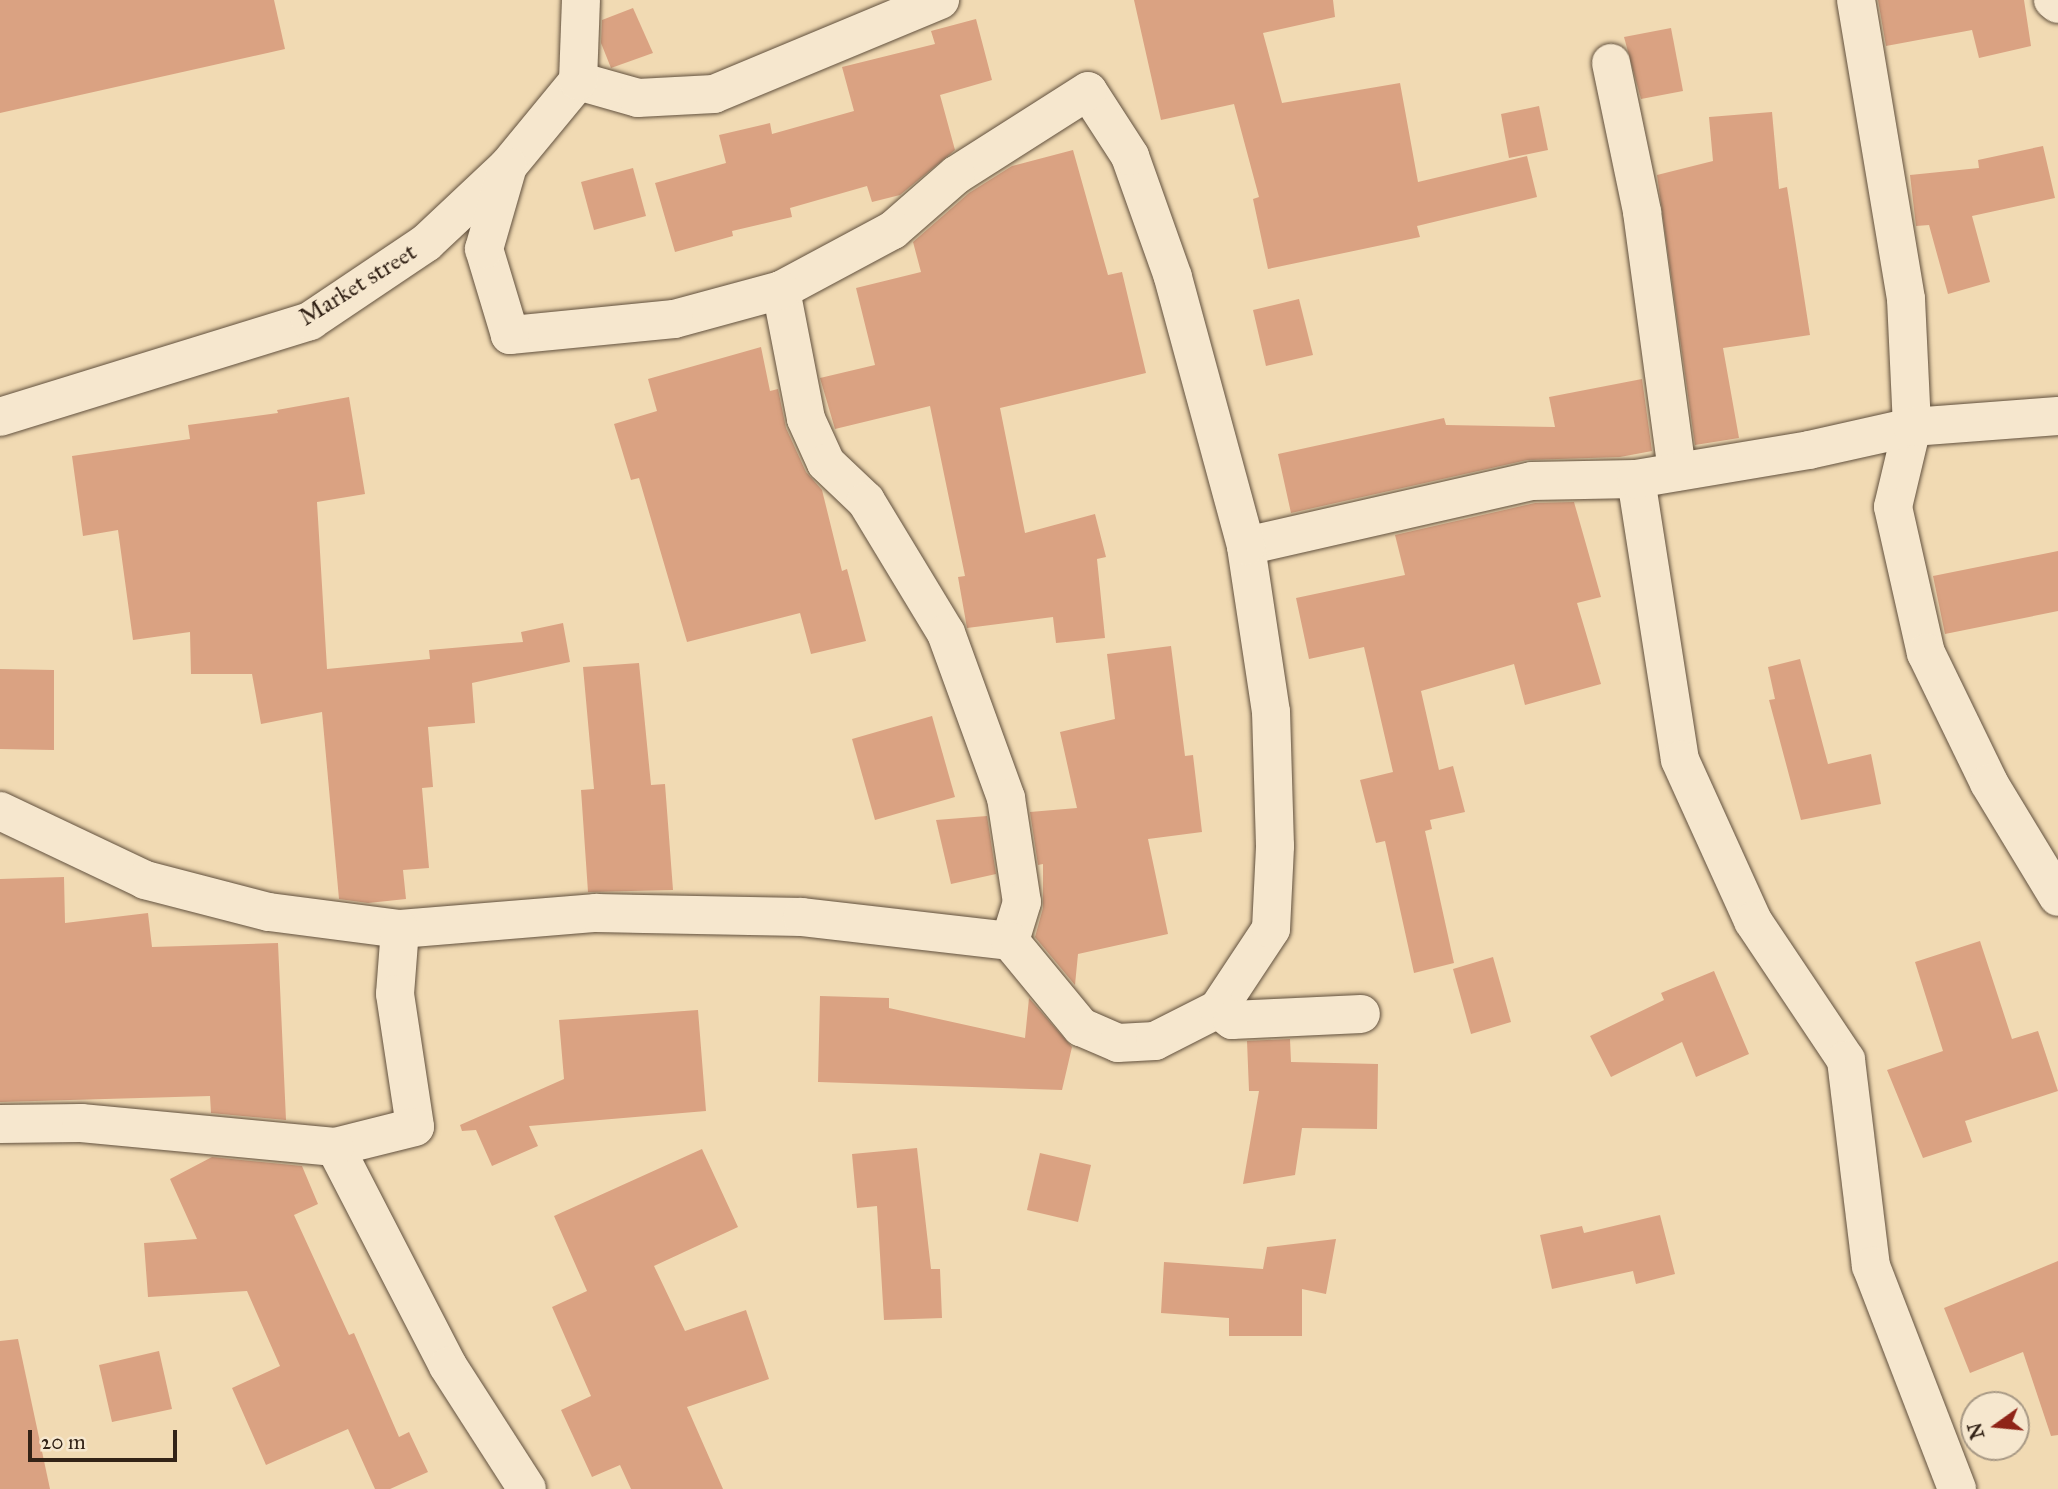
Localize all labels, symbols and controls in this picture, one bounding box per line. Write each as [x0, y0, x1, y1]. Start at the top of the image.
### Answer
street label: Market street [294, 238, 422, 332]
north arrow [1960, 1391, 2030, 1461]
scale bar [32, 1416, 180, 1460]
text: N [1963, 1420, 1989, 1442]
text: 20 m [41, 1429, 86, 1455]

